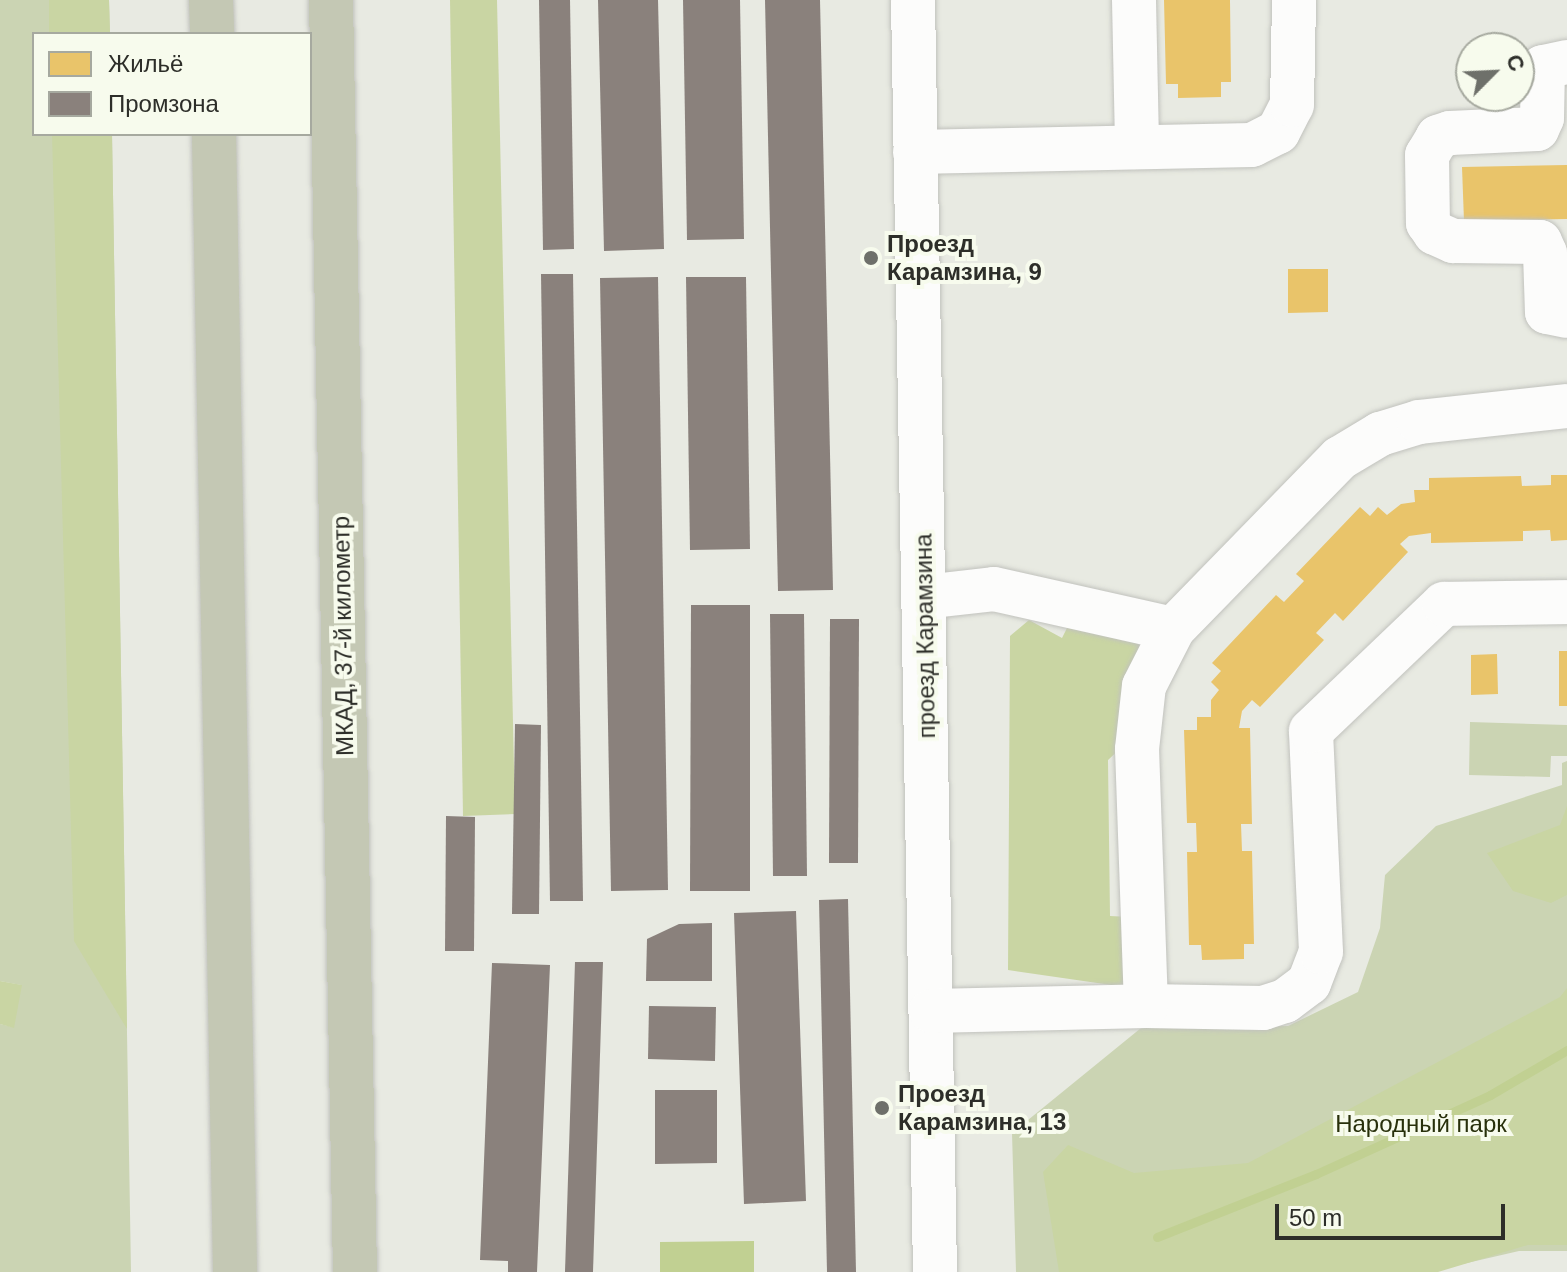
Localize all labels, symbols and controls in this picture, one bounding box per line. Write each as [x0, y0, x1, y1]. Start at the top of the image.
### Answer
legend [32, 32, 312, 136]
north arrow [1455, 32, 1535, 112]
text: Жильё [108, 50, 183, 77]
text: С [1501, 50, 1530, 75]
text: Промзона [108, 90, 219, 117]
place label: Проезд Карамзина, 9 [887, 230, 1042, 286]
marker: Проезд Карамзина, 9 [862, 249, 880, 267]
street label: МКАД, 37-й километр [327, 516, 359, 756]
street label: проезд Карамзина [909, 533, 941, 739]
place label: Проезд Карамзина, 13 [898, 1080, 1066, 1136]
marker: Проезд Карамзина, 13 [873, 1099, 891, 1117]
park label: Народный парк [1335, 1110, 1507, 1138]
scale bar [1279, 1188, 1509, 1238]
text: 50 m [1289, 1204, 1342, 1231]

